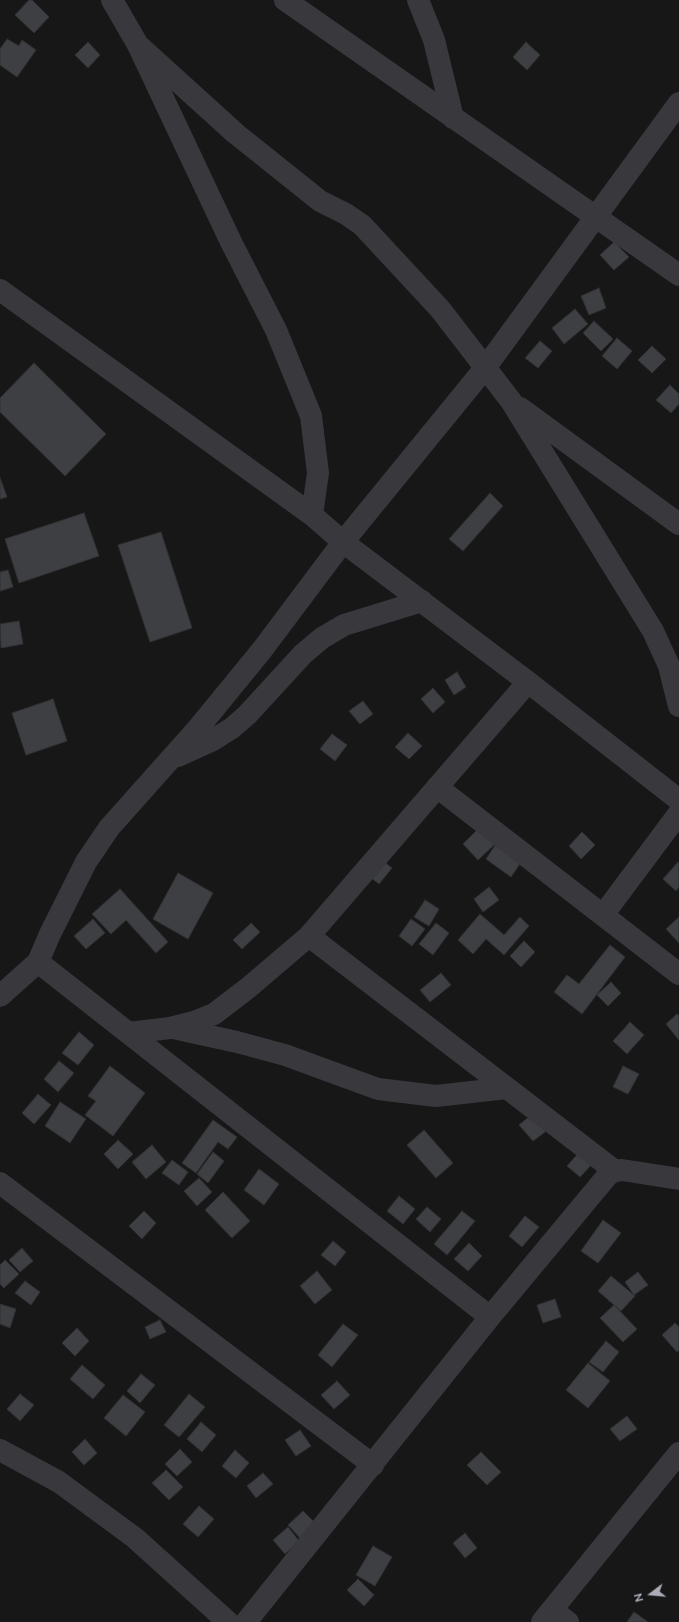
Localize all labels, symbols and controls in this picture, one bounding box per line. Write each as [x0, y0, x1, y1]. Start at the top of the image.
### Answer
north arrow [631, 1574, 671, 1614]
text: N [632, 1592, 646, 1603]

